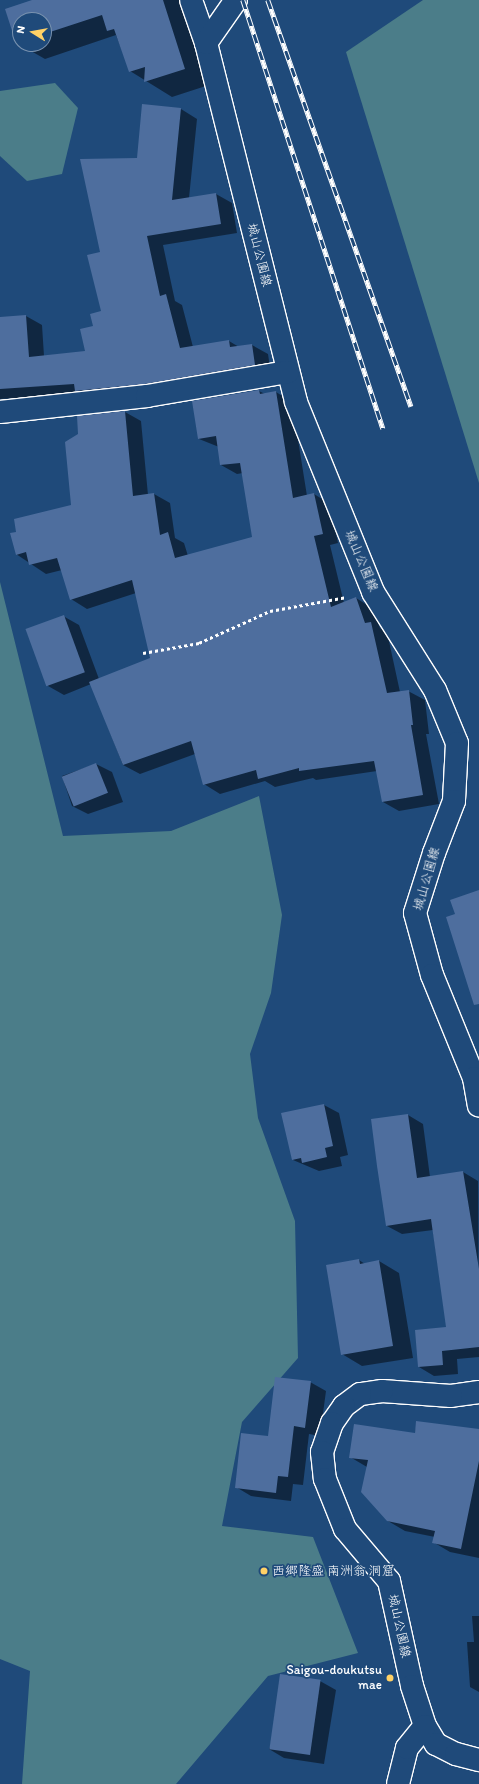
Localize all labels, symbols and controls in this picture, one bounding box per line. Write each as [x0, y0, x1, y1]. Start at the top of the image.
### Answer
north arrow [12, 12, 52, 52]
text: N [14, 25, 28, 35]
street label: 城山公園線 [244, 222, 274, 288]
street label: 城山公園線 [341, 528, 381, 594]
street label: 城山公園線 [411, 846, 443, 912]
place label: 西郷隆盛 南洲翁 洞窟 [272, 1563, 395, 1579]
marker: 西郷隆盛 南洲翁 洞窟 [259, 1566, 269, 1576]
street label: 城山公園線 [385, 1593, 413, 1659]
place label: Saigou-doukutsu mae [286, 1663, 382, 1694]
marker: Saigou-doukutsu mae [385, 1673, 395, 1683]

